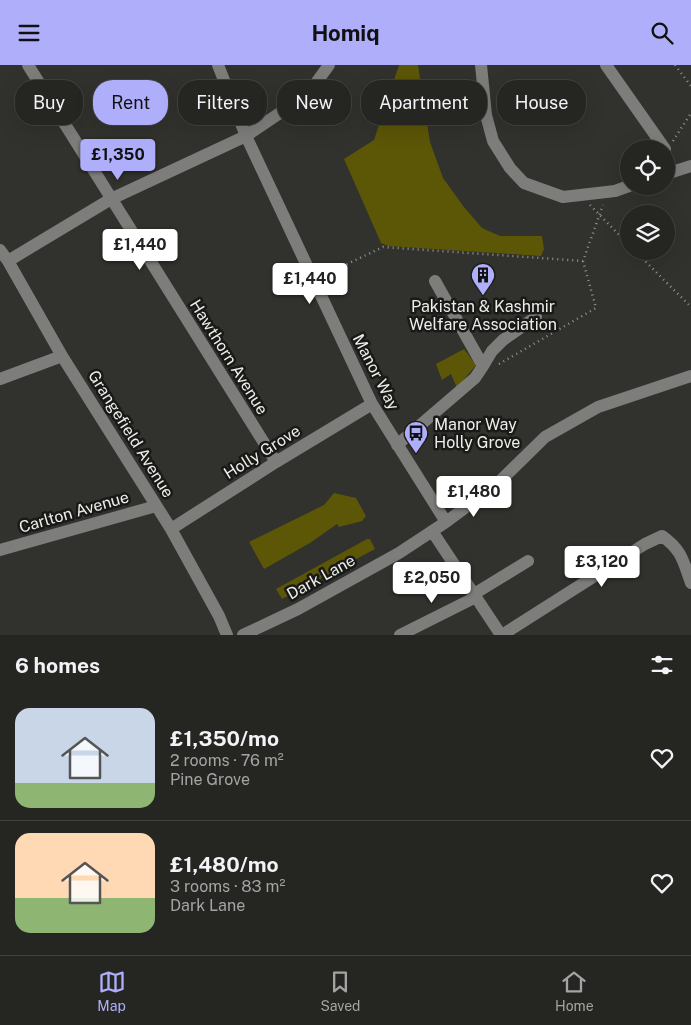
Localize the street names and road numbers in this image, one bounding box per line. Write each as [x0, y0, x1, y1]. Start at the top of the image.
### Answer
street label: Hawthorn Avenue [186, 296, 272, 418]
street label: Manor Way [349, 331, 403, 414]
street label: Grangefield Avenue [84, 367, 178, 501]
street label: Holly Grove [220, 421, 304, 483]
street label: Carlton Avenue [17, 487, 131, 537]
street label: Dark Lane [284, 550, 358, 604]

